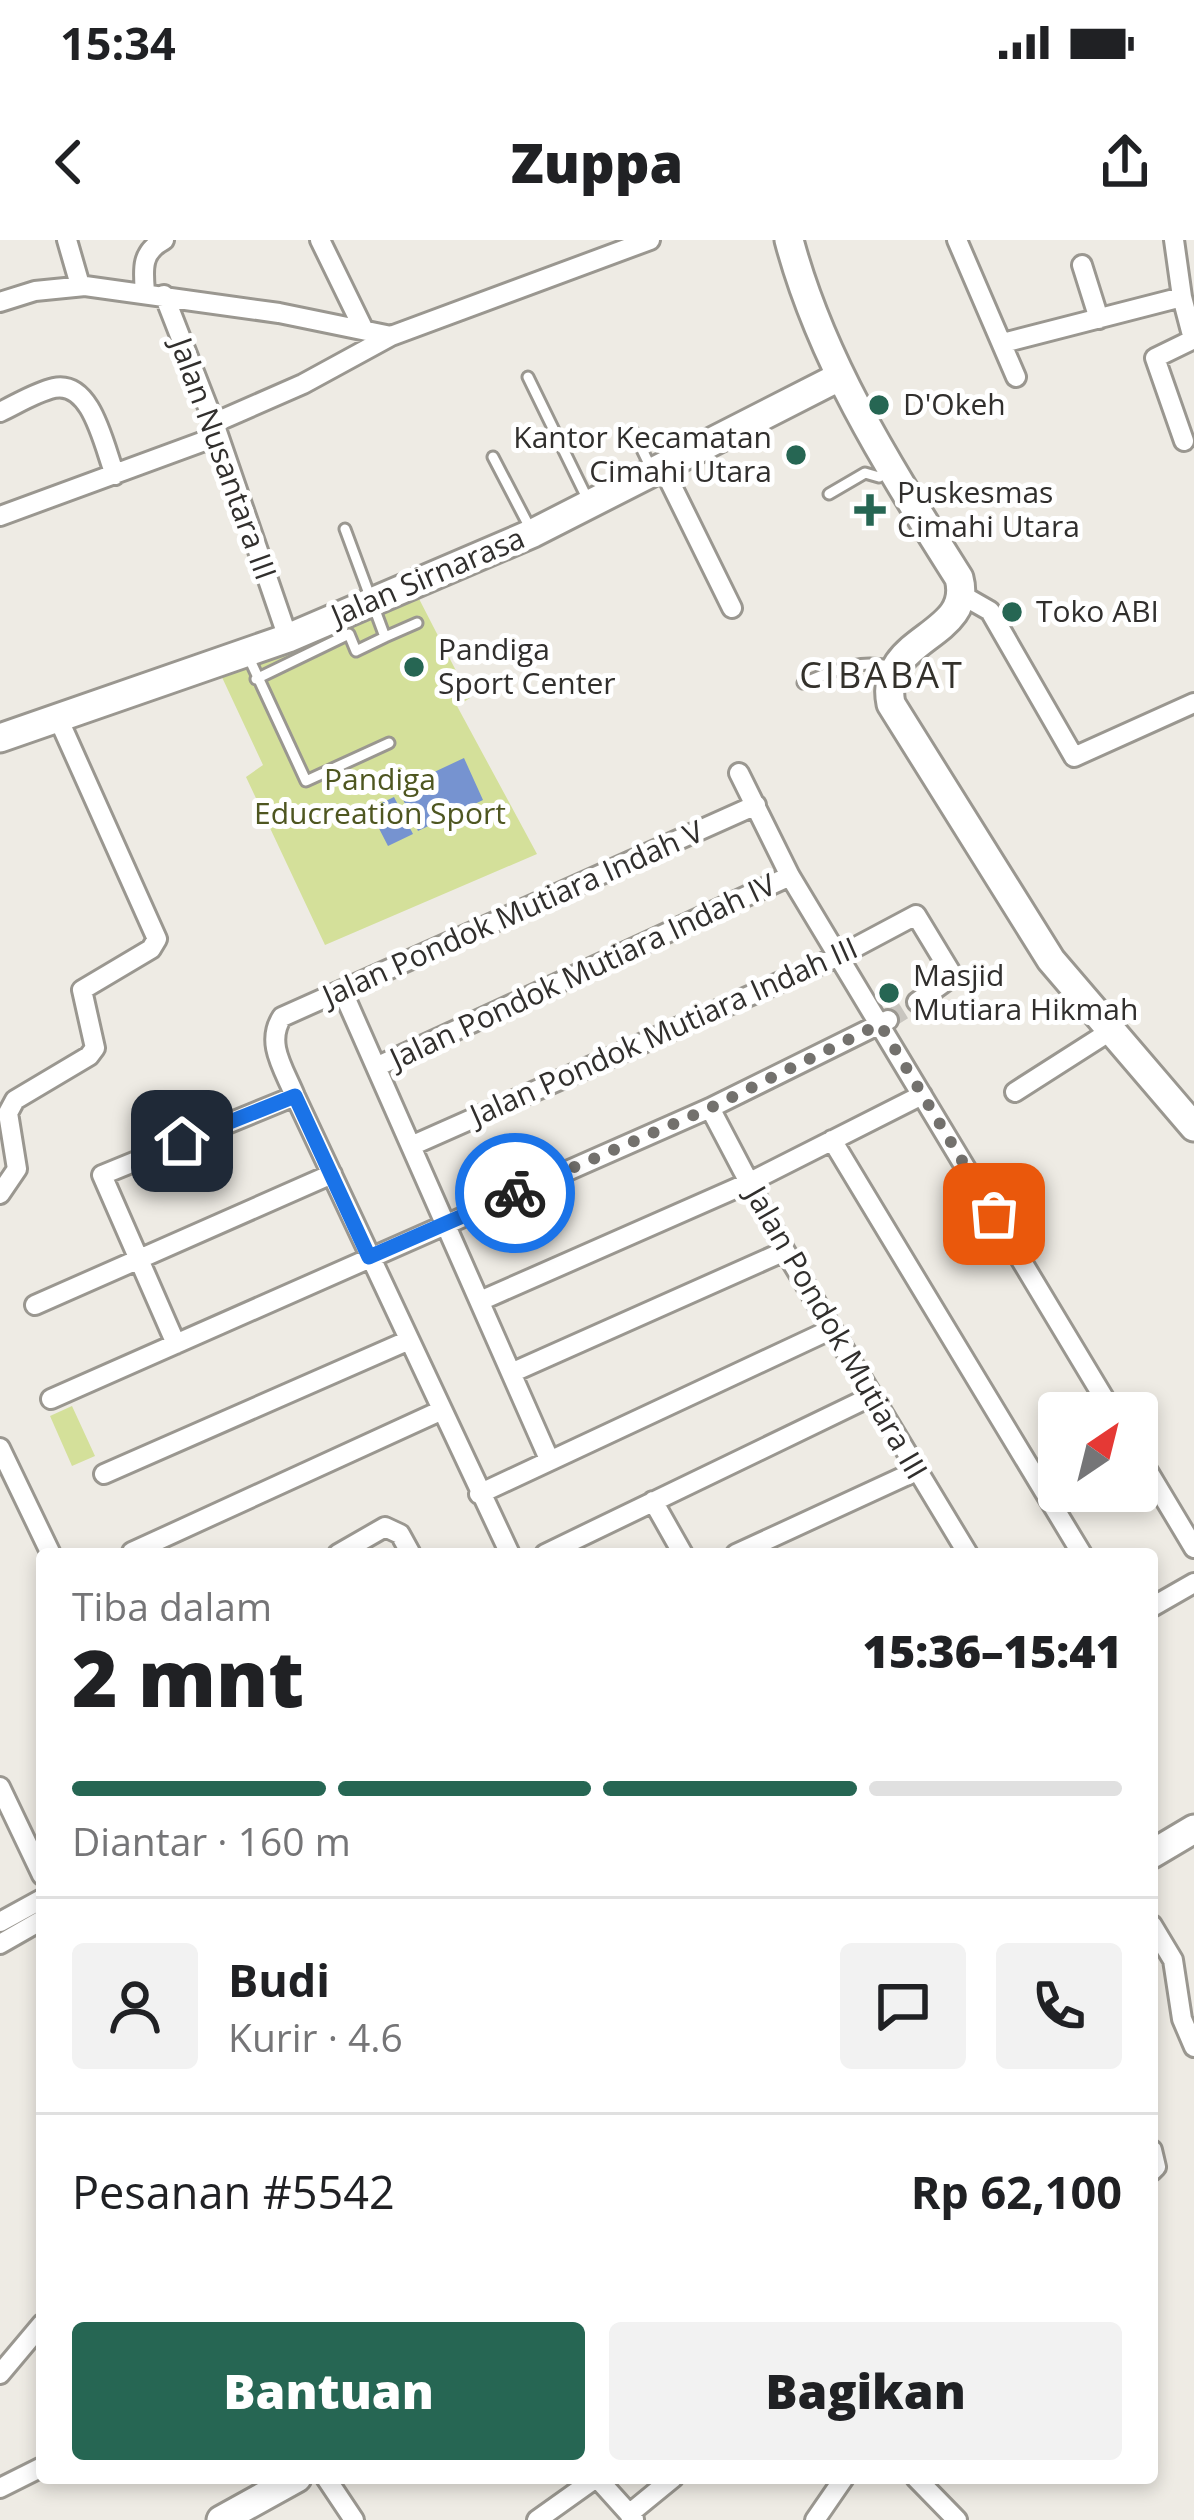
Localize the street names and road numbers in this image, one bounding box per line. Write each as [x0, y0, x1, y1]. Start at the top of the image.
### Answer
street label: Jalan Nusantara III [161, 329, 287, 585]
street label: Jalan Sirnarasa [322, 516, 530, 636]
street label: Jalan Pondok Mutiara Indah V [313, 810, 709, 1016]
street label: Jalan Pondok Mutiara Indah IV [380, 863, 782, 1079]
street label: Jalan Pondok Mutiara Indah III [461, 927, 863, 1136]
street label: Jalan Pondok Mutiara III [735, 1176, 938, 1486]

